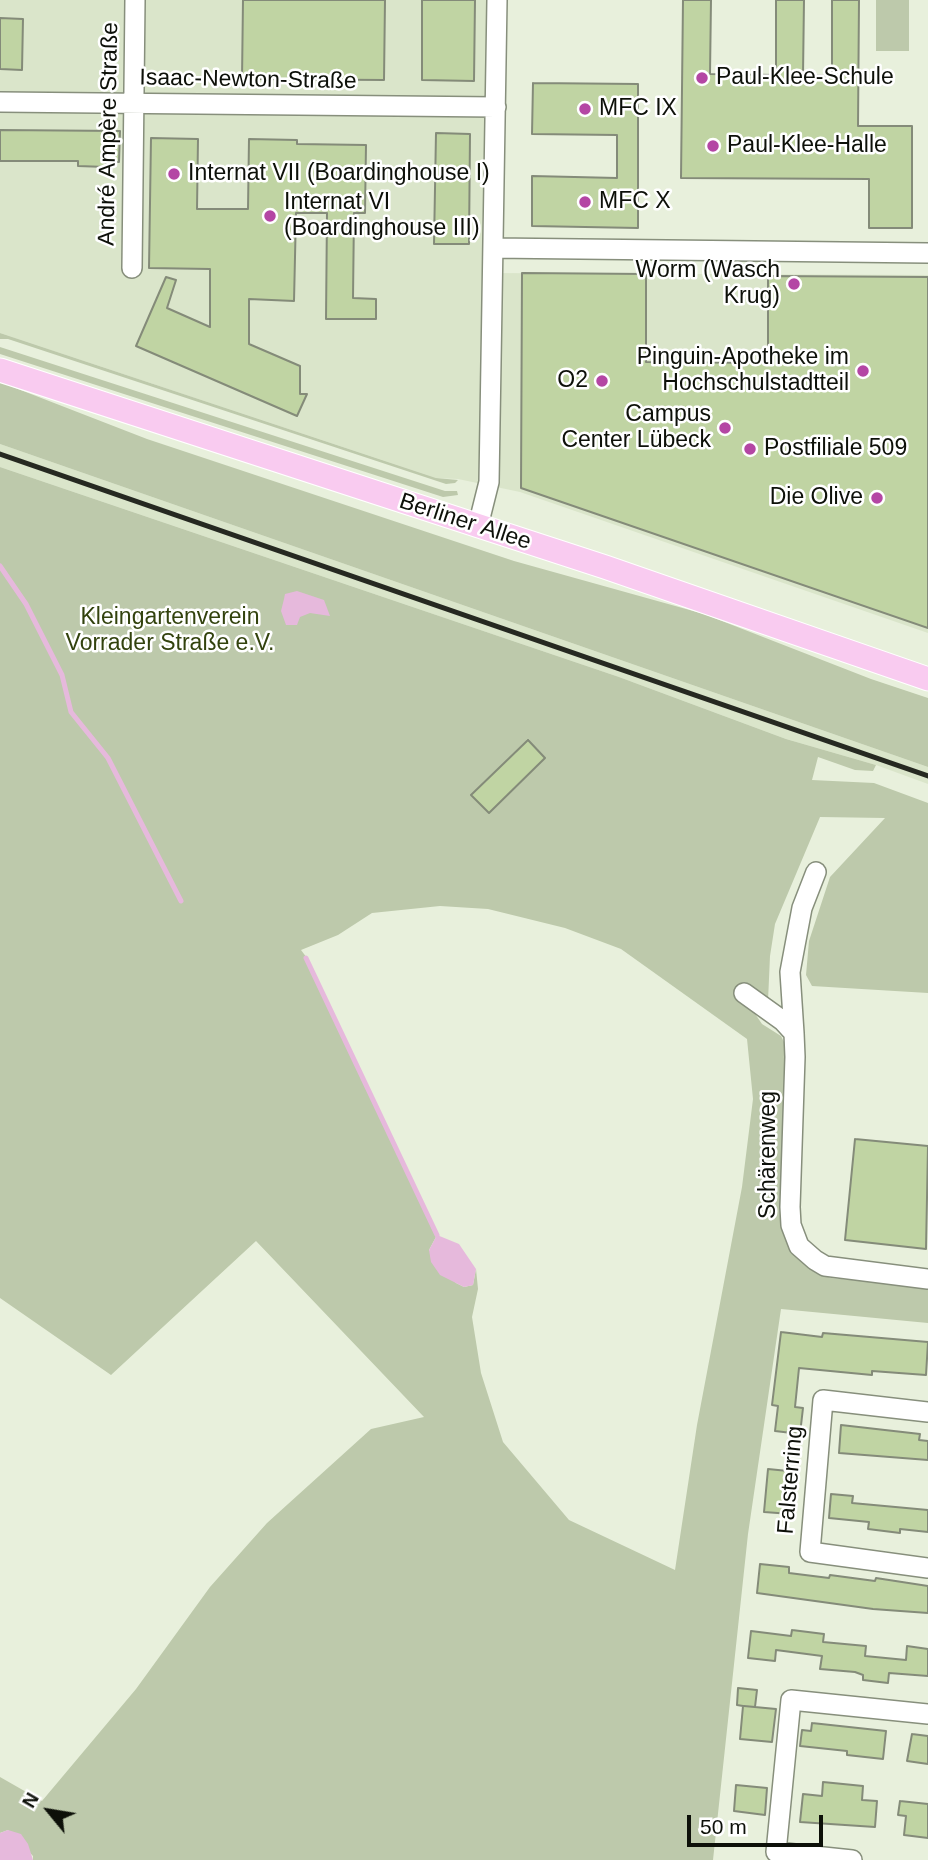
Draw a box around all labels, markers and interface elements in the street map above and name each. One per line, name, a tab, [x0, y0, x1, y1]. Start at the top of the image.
street label: André Ampère Straße	[93, 22, 125, 246]
street label: Isaac-Newton-Straße	[139, 64, 357, 96]
place label: Paul-Klee-Schule	[716, 64, 894, 92]
marker: Paul-Klee-Schule	[694, 70, 710, 86]
place label: MFC IX	[599, 95, 677, 123]
marker: MFC IX	[577, 101, 593, 117]
place label: Paul-Klee-Halle	[727, 132, 887, 160]
marker: Paul-Klee-Halle	[705, 138, 721, 154]
place label: Internat VII (Boardinghouse I)	[188, 160, 490, 188]
marker: Internat VII (Boardinghouse I)	[166, 166, 182, 182]
place label: MFC X	[599, 188, 671, 216]
place label: Internat VI (Boardinghouse III)	[284, 189, 480, 243]
marker: MFC X	[577, 194, 593, 210]
marker: Internat VI (Boardinghouse III)	[262, 208, 278, 224]
place label: Worm (Wasch Krug)	[636, 257, 780, 311]
marker: Worm (Wasch Krug)	[786, 276, 802, 292]
place label: Pinguin-Apotheke im Hochschulstadtteil	[637, 344, 849, 398]
marker: Pinguin-Apotheke im Hochschulstadtteil	[855, 363, 871, 379]
place label: O2	[557, 367, 588, 395]
marker: O2	[594, 373, 610, 389]
place label: Campus Center Lübeck	[561, 401, 711, 455]
marker: Campus Center Lübeck	[717, 420, 733, 436]
place label: Postfiliale 509	[764, 435, 907, 463]
marker: Postfiliale 509	[742, 441, 758, 457]
place label: Die Olive	[770, 484, 863, 512]
street label: Berliner Allee	[396, 488, 534, 556]
marker: Die Olive	[869, 490, 885, 506]
park label: Kleingartenverein Vorrader Straße e.V.	[66, 604, 274, 658]
street label: Schärenweg	[755, 1091, 783, 1219]
street label: Falsterring	[773, 1425, 809, 1535]
north arrow	[14, 1776, 84, 1846]
text: N	[18, 1789, 43, 1811]
scale bar	[690, 1800, 827, 1844]
text: 50 m	[700, 1815, 747, 1838]

